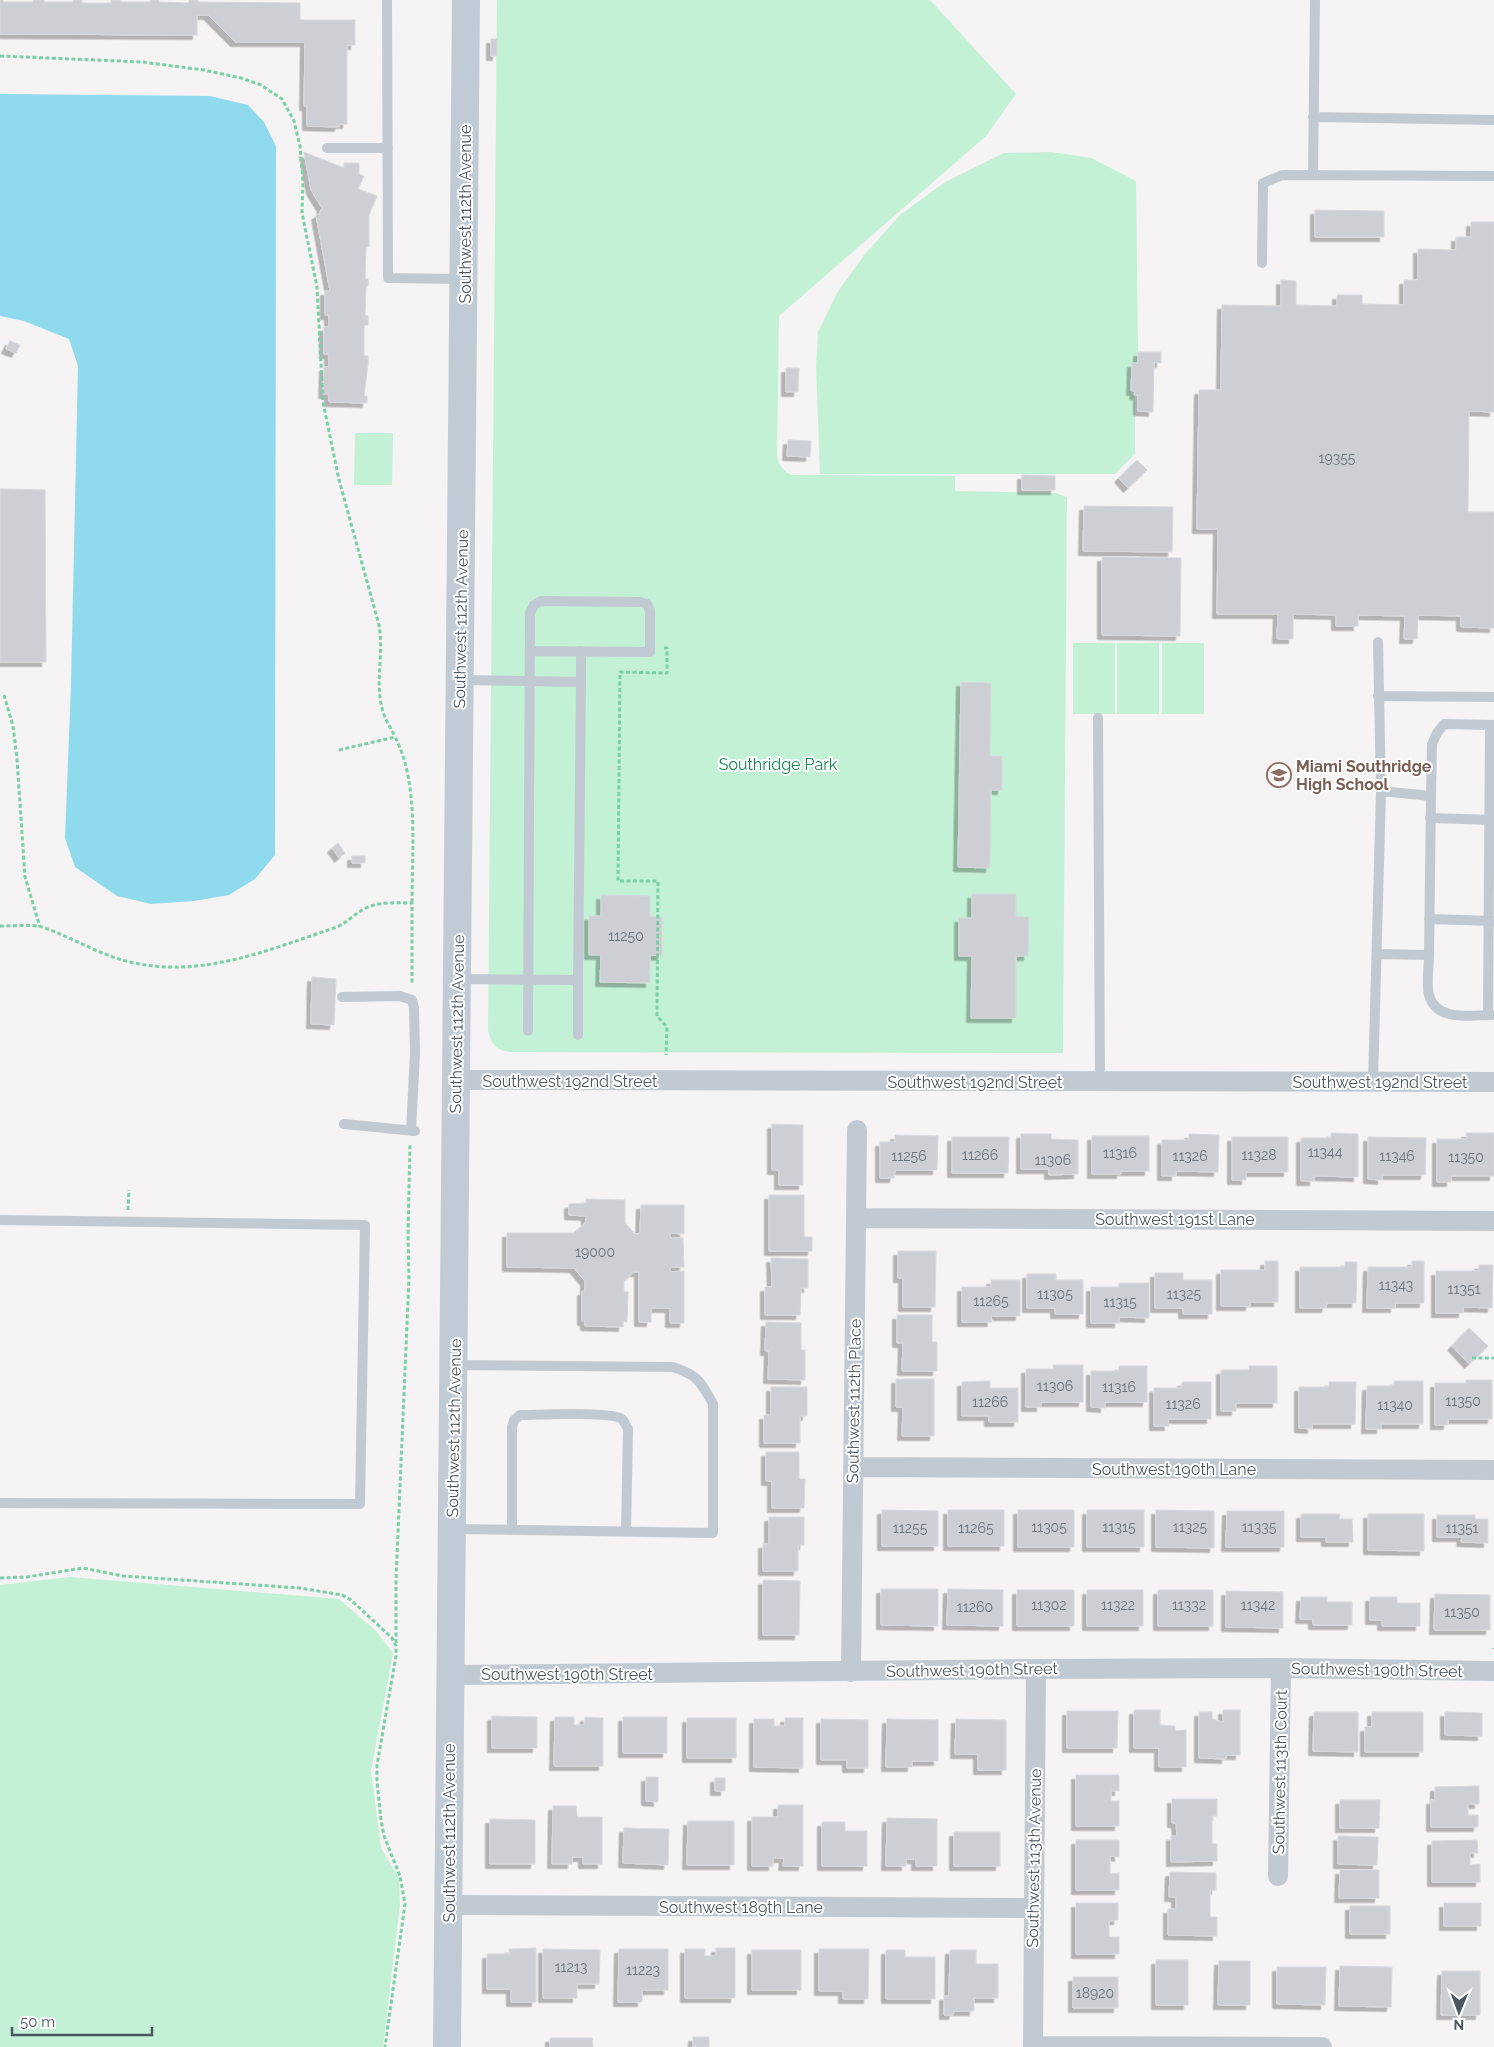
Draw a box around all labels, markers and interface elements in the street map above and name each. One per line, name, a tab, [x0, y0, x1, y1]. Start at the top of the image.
street label: Southwest 112th Avenue	[456, 125, 475, 303]
house number: 19355	[1319, 450, 1356, 466]
street label: Southwest 112th Avenue	[450, 529, 472, 709]
park label: Southridge Park	[719, 755, 838, 774]
place label: Miami Southridge High School	[1296, 757, 1432, 794]
school or university icon: Miami Southridge High School	[1266, 762, 1292, 788]
house number: 11250	[608, 928, 644, 944]
street label: Southwest 112th Avenue	[446, 934, 468, 1114]
street label: Southwest 192nd Street	[483, 1072, 658, 1091]
street label: Southwest 192nd Street	[888, 1073, 1063, 1092]
street label: Southwest 192nd Street	[1293, 1073, 1468, 1092]
house number: 11344	[1308, 1144, 1343, 1160]
house number: 11316	[1103, 1145, 1137, 1161]
house number: 11266	[962, 1147, 998, 1163]
house number: 11328	[1241, 1147, 1277, 1163]
house number: 11256	[891, 1148, 927, 1164]
house number: 11326	[1172, 1148, 1208, 1164]
house number: 11346	[1379, 1148, 1415, 1164]
house number: 11350	[1448, 1149, 1484, 1165]
house number: 11306	[1035, 1152, 1071, 1168]
street label: Southwest 191st Lane	[1095, 1210, 1255, 1229]
house number: 19000	[575, 1244, 615, 1260]
house number: 11343	[1379, 1277, 1413, 1293]
house number: 11351	[1447, 1281, 1481, 1297]
house number: 11305	[1037, 1286, 1073, 1302]
house number: 11325	[1167, 1286, 1202, 1302]
house number: 11265	[973, 1293, 1009, 1309]
house number: 11315	[1103, 1294, 1137, 1310]
street label: Southwest 112th Place	[843, 1319, 865, 1483]
street label: Southwest 112th Avenue	[443, 1338, 465, 1518]
house number: 11306	[1037, 1378, 1073, 1394]
house number: 11316	[1102, 1379, 1136, 1395]
house number: 11350	[1445, 1393, 1481, 1409]
house number: 11266	[972, 1394, 1008, 1410]
house number: 11326	[1165, 1396, 1201, 1412]
house number: 11340	[1377, 1397, 1413, 1413]
street label: Southwest 190th Lane	[1092, 1460, 1256, 1479]
house number: 11305	[1031, 1519, 1067, 1535]
house number: 11315	[1102, 1519, 1136, 1535]
house number: 11325	[1173, 1519, 1208, 1535]
house number: 11335	[1242, 1519, 1277, 1535]
house number: 11255	[893, 1520, 928, 1536]
house number: 11265	[958, 1520, 994, 1536]
house number: 11351	[1445, 1520, 1479, 1536]
house number: 11302	[1031, 1597, 1067, 1613]
house number: 11322	[1101, 1597, 1135, 1613]
house number: 11332	[1172, 1597, 1206, 1613]
house number: 11342	[1241, 1597, 1275, 1613]
house number: 11260	[957, 1599, 993, 1615]
house number: 11350	[1444, 1604, 1480, 1620]
street label: Southwest 190th Street	[886, 1659, 1059, 1681]
street label: Southwest 190th Street	[1291, 1659, 1464, 1681]
street label: Southwest 190th Street	[481, 1665, 653, 1684]
street label: Southwest 113th Court	[1269, 1689, 1291, 1854]
street label: Southwest 112th Avenue	[440, 1744, 459, 1922]
street label: Southwest 113th Avenue	[1023, 1768, 1045, 1948]
street label: Southwest 189th Lane	[659, 1898, 823, 1917]
house number: 11213	[555, 1959, 587, 1975]
house number: 11223	[626, 1962, 660, 1978]
house number: 18920	[1076, 1985, 1114, 2001]
north arrow	[1434, 1987, 1484, 2037]
scale bar	[12, 2004, 152, 2036]
text: 50 m	[20, 2013, 55, 2031]
text: N	[1453, 2017, 1464, 2033]

